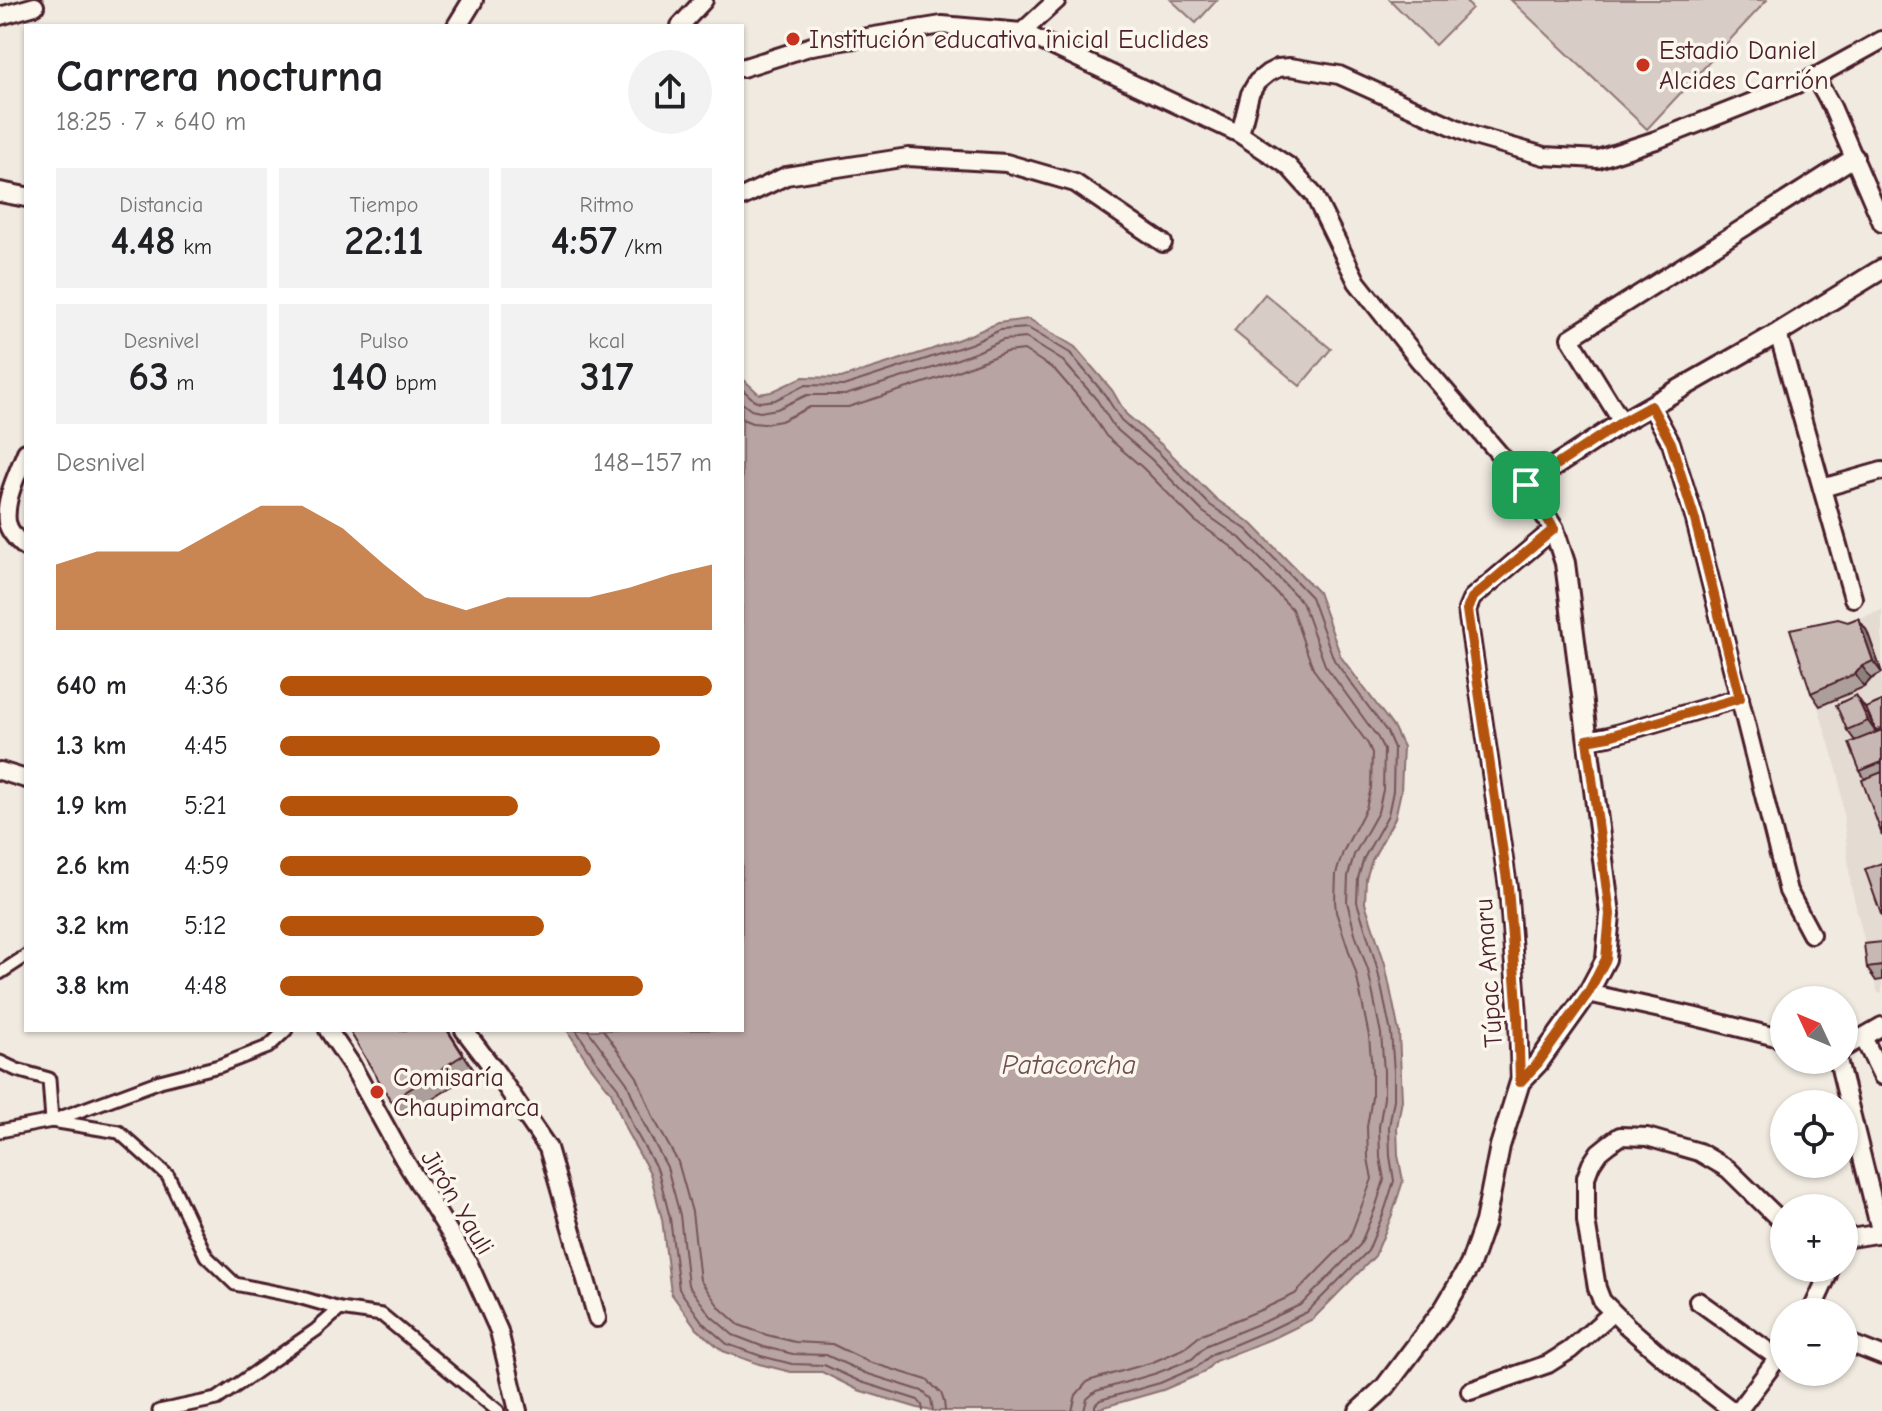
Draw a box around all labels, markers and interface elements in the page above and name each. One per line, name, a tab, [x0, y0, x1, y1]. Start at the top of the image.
place label: Institución educativa inicial Euclides	[809, 25, 1209, 55]
marker: Institución educativa inicial Euclides	[784, 30, 802, 48]
place label: Estadio Daniel Alcides Carrión	[1659, 36, 1829, 96]
button: share	[628, 50, 712, 134]
text: Carrera nocturna	[56, 51, 384, 102]
marker: Estadio Daniel Alcides Carrión	[1634, 56, 1652, 74]
text: 18:25 · 7 × 640 m	[56, 107, 246, 137]
text: Distancia	[119, 192, 203, 218]
text: Tiempo	[349, 192, 419, 218]
text: Ritmo	[580, 192, 634, 218]
text: 4.48	[111, 218, 176, 264]
text: 22:11	[344, 218, 424, 264]
text: 4:57	[551, 218, 617, 264]
text: km	[176, 234, 212, 260]
text: /km	[617, 234, 663, 260]
text: Desnivel	[123, 328, 199, 354]
text: Pulso	[359, 328, 409, 354]
text: kcal	[588, 328, 625, 354]
text: 63	[128, 354, 169, 400]
text: 140	[331, 354, 388, 400]
text: 317	[580, 354, 633, 400]
text: m	[169, 370, 194, 396]
text: bpm	[388, 370, 437, 396]
text: Desnivel	[56, 448, 146, 478]
text: 148–157 m	[593, 448, 712, 478]
pin	[1492, 451, 1560, 519]
icon: arrive	[1504, 463, 1548, 507]
text: 640 m	[56, 671, 127, 701]
text: 4:36	[184, 671, 229, 701]
text: 1.3 km	[56, 731, 126, 761]
text: 4:45	[184, 731, 228, 761]
text: 1.9 km	[56, 791, 127, 821]
text: 5:21	[184, 791, 227, 821]
text: 2.6 km	[56, 851, 130, 881]
text: 4:59	[184, 851, 229, 881]
street label: Túpac Amaru	[1469, 898, 1509, 1048]
text: 3.2 km	[56, 911, 129, 941]
text: 5:12	[184, 911, 227, 941]
text: 3.8 km	[56, 971, 129, 1001]
text: 4:48	[184, 971, 227, 1001]
north arrow	[1770, 986, 1858, 1074]
map controls	[1770, 986, 1858, 1386]
water label: Patacorcha	[1002, 1049, 1136, 1081]
place label: Comisaría Chaupimarca	[393, 1063, 540, 1123]
marker: Comisaría Chaupimarca	[368, 1083, 386, 1101]
button: locate	[1770, 1090, 1858, 1178]
street label: Jirón Yauli	[414, 1145, 500, 1260]
button: +	[1770, 1194, 1858, 1282]
button: −	[1770, 1298, 1858, 1386]

